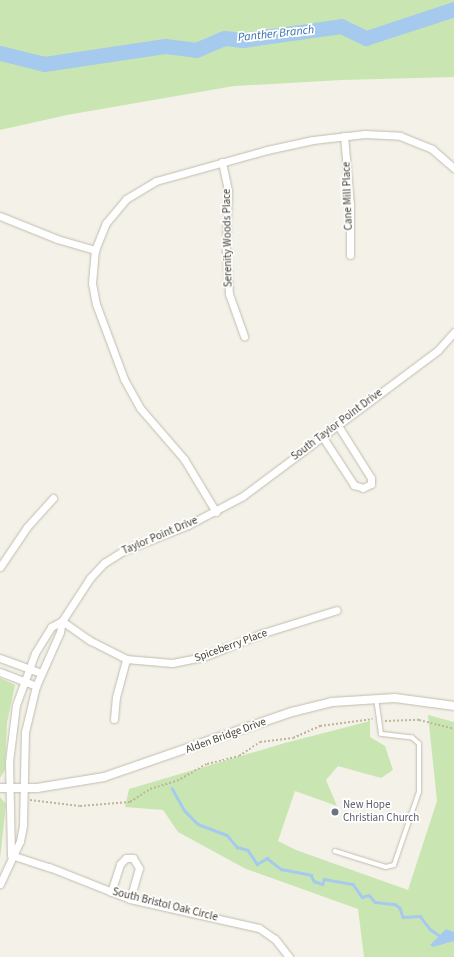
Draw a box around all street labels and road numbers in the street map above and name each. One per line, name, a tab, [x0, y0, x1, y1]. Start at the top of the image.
street label: Cane Mill Place	[340, 161, 356, 231]
street label: Serenity Woods Place	[221, 189, 235, 287]
street label: South Taylor Point Drive	[289, 386, 385, 464]
street label: Taylor Point Drive	[120, 514, 200, 558]
street label: Spiceberry Place	[193, 627, 269, 665]
street label: Alden Bridge Drive	[184, 715, 268, 757]
street label: South Bristol Oak Circle	[111, 886, 219, 924]

